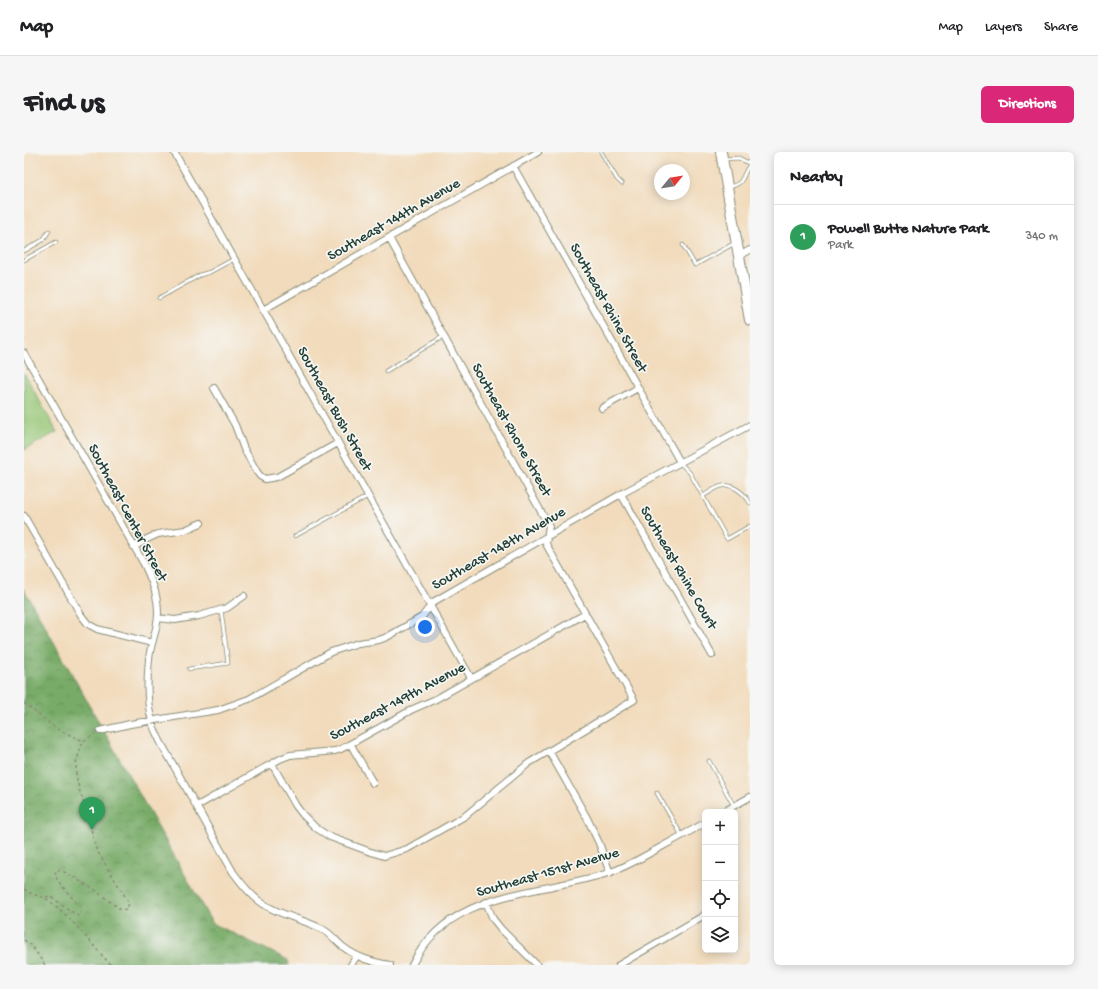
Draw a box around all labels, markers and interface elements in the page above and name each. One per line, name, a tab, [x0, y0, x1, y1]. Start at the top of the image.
text: Map	[20, 16, 53, 39]
text: Map	[939, 19, 963, 36]
text: Layers	[985, 19, 1022, 36]
text: Share	[1044, 19, 1078, 36]
button: Directions	[981, 86, 1074, 123]
text: Find us	[24, 88, 104, 121]
north arrow	[654, 164, 690, 200]
text: Nearby	[790, 168, 843, 188]
street label: Southeast 144th Avenue	[324, 174, 464, 265]
text: Powell Butte Nature Park	[828, 220, 988, 238]
text: 1	[800, 229, 806, 244]
text: 340 m	[1025, 229, 1058, 244]
text: Park	[828, 238, 853, 253]
street label: Southeast Rhine Street	[565, 240, 652, 377]
street label: Southeast Bush Street	[292, 344, 376, 476]
street label: Southeast Rhone Street	[467, 360, 556, 501]
street label: Southeast Center Street	[83, 441, 172, 586]
street label: Southeast 148th Avenue	[429, 503, 569, 595]
street label: Southeast Rhine Court	[635, 503, 722, 634]
your location	[415, 617, 435, 637]
street label: Southeast 149th Avenue	[327, 659, 469, 745]
pin: 1	[79, 797, 105, 830]
map controls	[702, 809, 738, 953]
button: +	[702, 809, 738, 845]
street label: Southeast 151st Avenue	[475, 844, 622, 902]
button: −	[702, 845, 738, 881]
button: locate	[702, 881, 738, 917]
button: layers	[702, 917, 738, 953]

